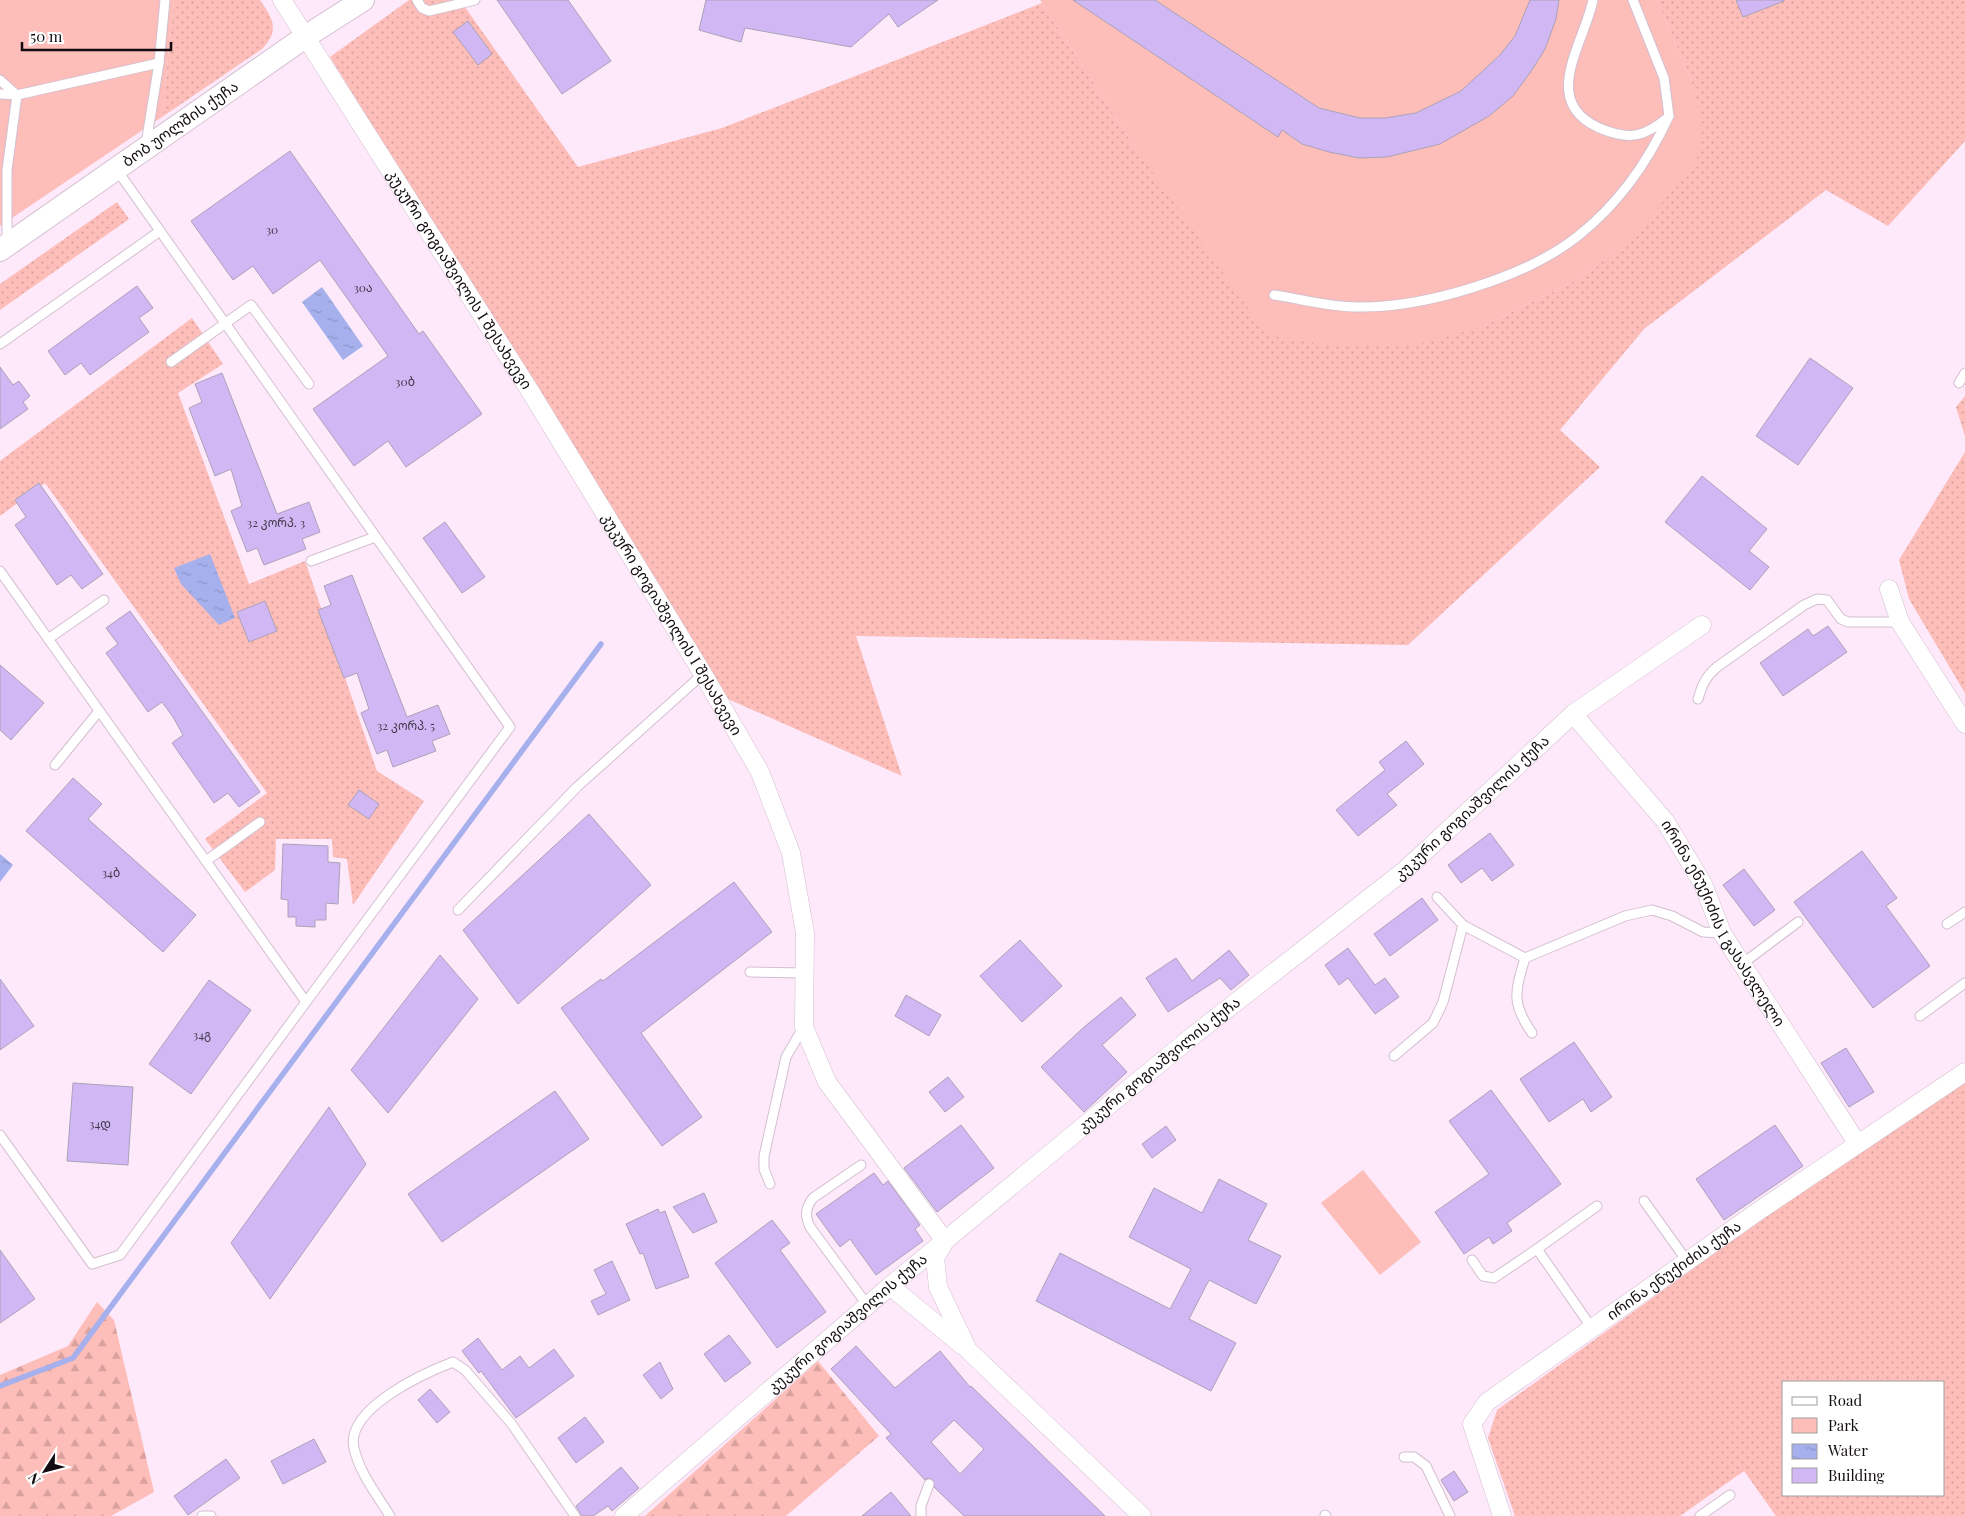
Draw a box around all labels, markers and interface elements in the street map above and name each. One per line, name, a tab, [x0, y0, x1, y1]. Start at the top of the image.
scale bar	[22, 20, 171, 52]
text: 50 m	[30, 26, 63, 46]
street label: ბობ უოლშის ქუჩა	[118, 76, 242, 171]
street label: კუკური გოგიაშვილის I შესახვევი	[383, 165, 537, 393]
house number: 30	[266, 221, 278, 237]
house number: 30ა	[353, 279, 373, 295]
house number: 30ბ	[395, 373, 415, 389]
street label: კუკური გოგიაშვილის I შესახვევი	[598, 509, 748, 739]
house number: 32 კორპ. 3	[247, 514, 305, 530]
house number: 32 კორპ. 5	[377, 717, 435, 733]
street label: კუკური გოგიაშვილის ქუჩა	[1390, 730, 1553, 884]
street label: ირინა ენუქიძის I გასასვლელი	[1657, 815, 1790, 1030]
house number: 34ბ	[102, 864, 120, 880]
street label: კუკური გოგიაშვილის ქუჩა	[1073, 992, 1244, 1136]
house number: 34გ	[193, 1026, 211, 1042]
house number: 34დ	[89, 1115, 111, 1132]
street label: ირინა ენუქიძის ქუჩა	[1602, 1215, 1745, 1324]
street label: კუკური გოგიაშვილის ქუჩა	[763, 1248, 931, 1397]
legend	[1782, 1381, 1945, 1496]
text: Road	[1828, 1390, 1862, 1410]
text: Park	[1828, 1415, 1860, 1435]
text: Water	[1827, 1440, 1868, 1460]
north arrow	[20, 1446, 70, 1496]
text: Building	[1828, 1465, 1885, 1485]
text: N	[23, 1469, 45, 1489]

